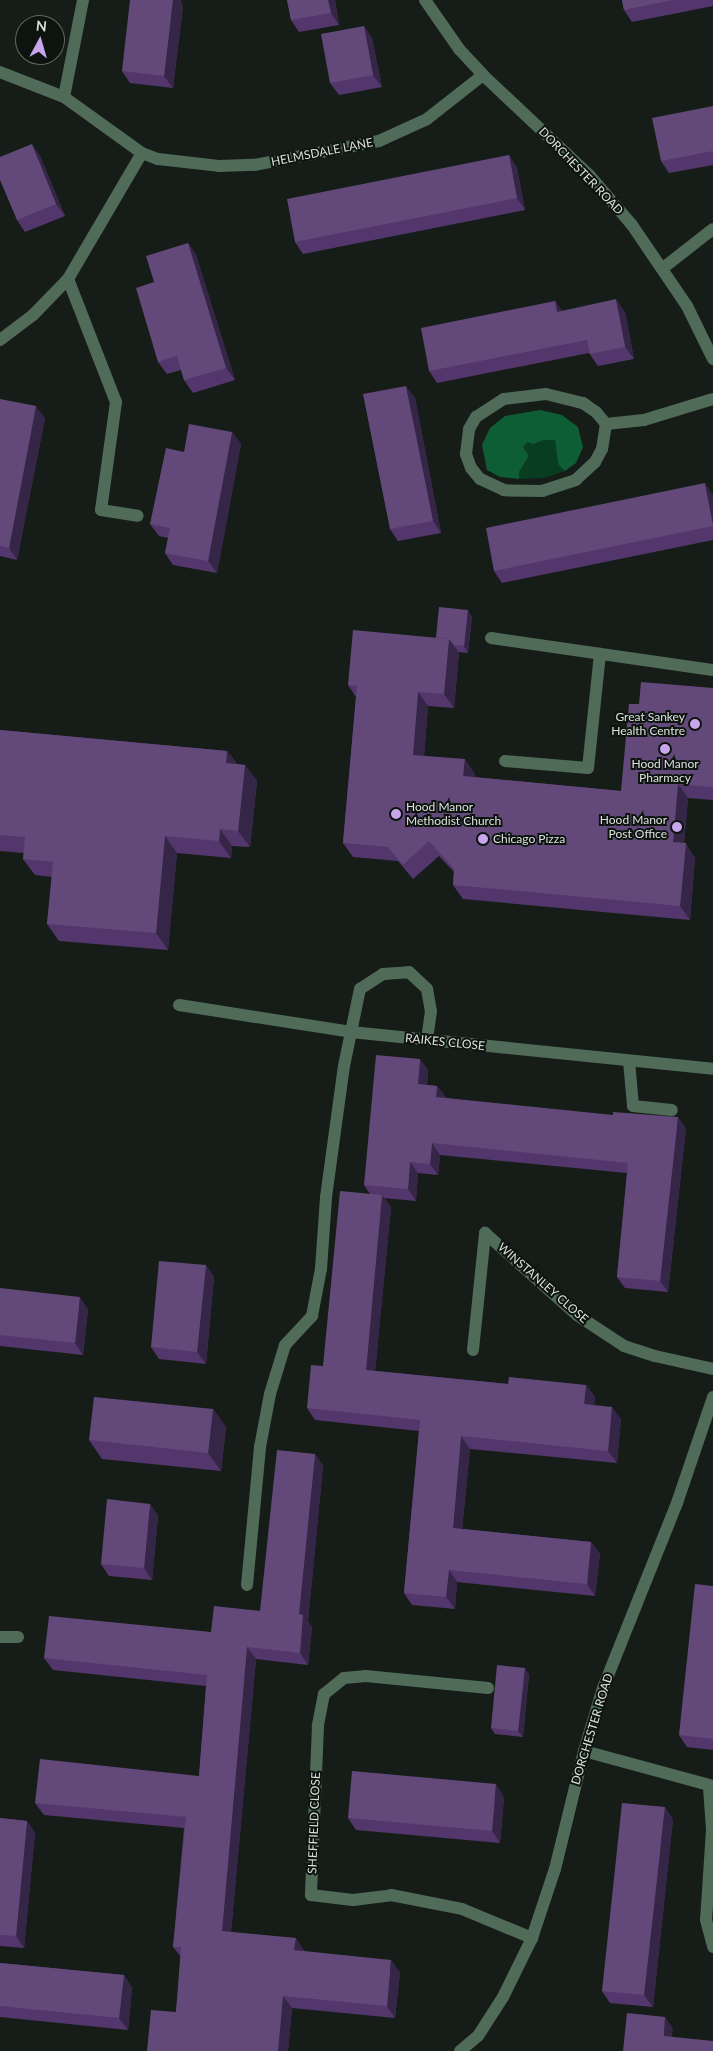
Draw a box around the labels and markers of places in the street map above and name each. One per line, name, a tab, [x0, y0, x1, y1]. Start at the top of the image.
place label: Great Sankey Health Centre	[611, 710, 685, 738]
marker: Great Sankey Health Centre	[689, 718, 701, 730]
marker: Hood Manor Pharmacy	[659, 743, 671, 755]
place label: Hood Manor Pharmacy	[631, 757, 699, 785]
place label: Hood Manor Methodist Church	[406, 800, 501, 828]
marker: Hood Manor Methodist Church	[390, 808, 402, 820]
place label: Hood Manor Post Office	[600, 813, 667, 841]
marker: Hood Manor Post Office	[671, 821, 683, 833]
place label: Chicago Pizza	[493, 832, 565, 846]
marker: Chicago Pizza	[477, 833, 489, 845]

